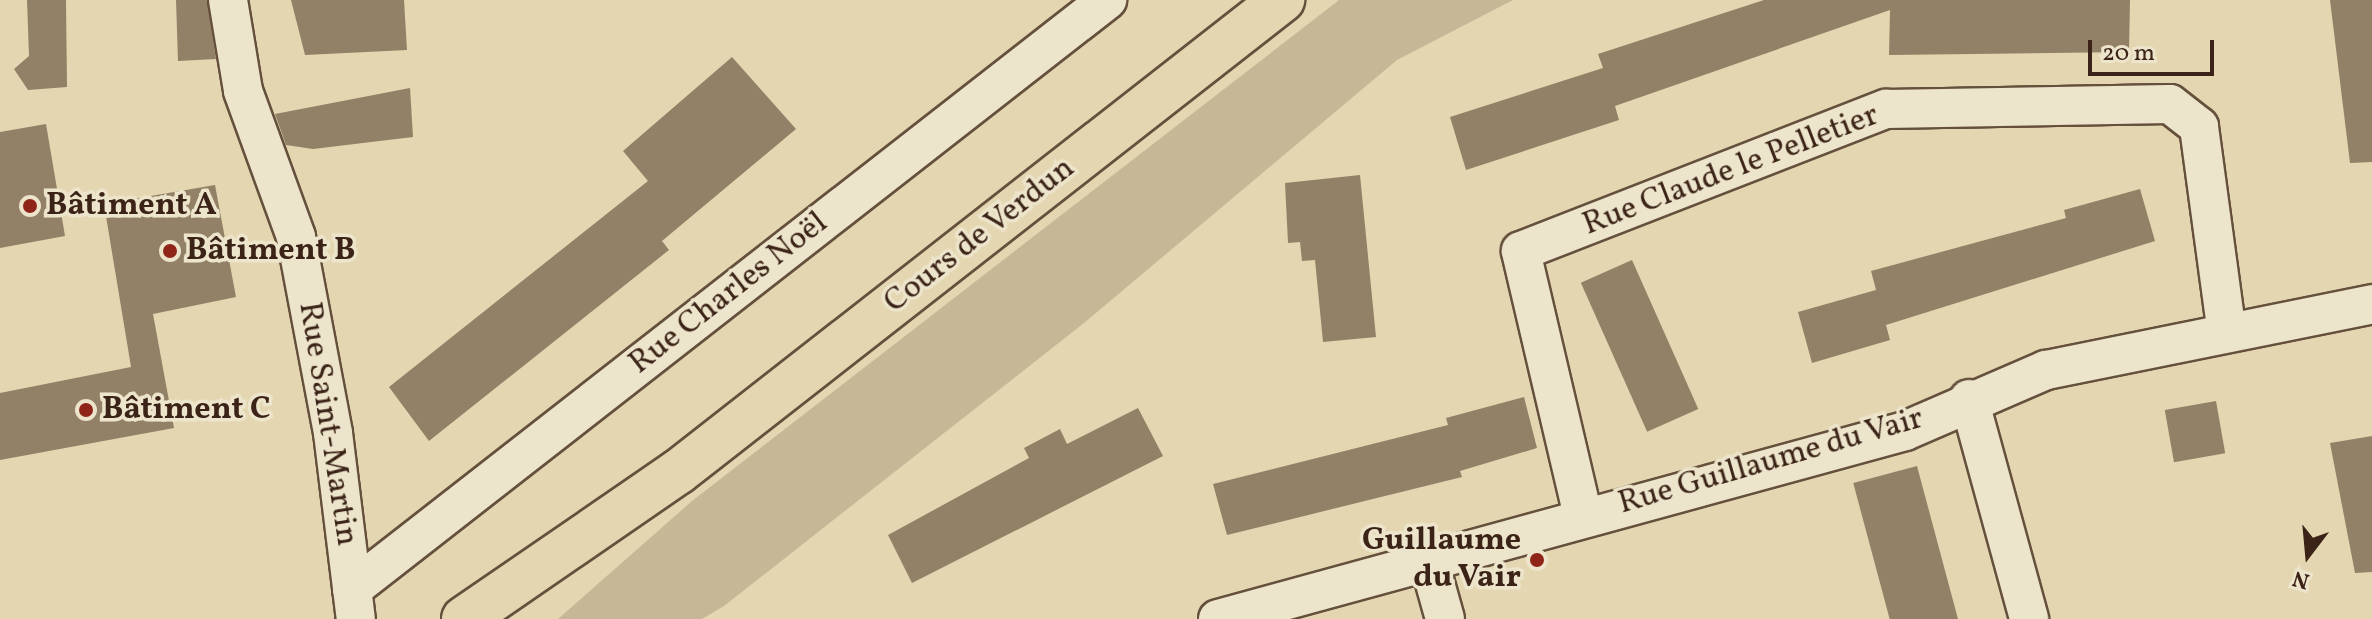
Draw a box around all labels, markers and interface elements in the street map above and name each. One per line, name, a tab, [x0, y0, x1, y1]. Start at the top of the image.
scale bar	[2092, 24, 2218, 74]
text: 20 m	[2102, 37, 2155, 71]
street label: Rue Claude le Pelletier	[1578, 97, 1884, 245]
street label: Cours de Verdun	[877, 150, 1083, 322]
place label: Bâtiment A	[46, 187, 217, 225]
marker: Bâtiment A	[21, 197, 39, 215]
street label: Rue Charles Noël	[622, 205, 836, 383]
place label: Bâtiment B	[186, 232, 355, 270]
marker: Bâtiment B	[161, 242, 179, 260]
street label: Rue Saint-Martin	[289, 299, 365, 549]
place label: Bâtiment C	[102, 391, 270, 429]
street label: Rue Guillaume du Vair	[1614, 400, 1928, 524]
marker: Bâtiment C	[77, 401, 95, 419]
north arrow	[2268, 515, 2348, 595]
place label: Guillaume du Vair	[1362, 523, 1521, 598]
marker: Guillaume du Vair	[1528, 551, 1546, 569]
text: N	[2289, 561, 2313, 596]

